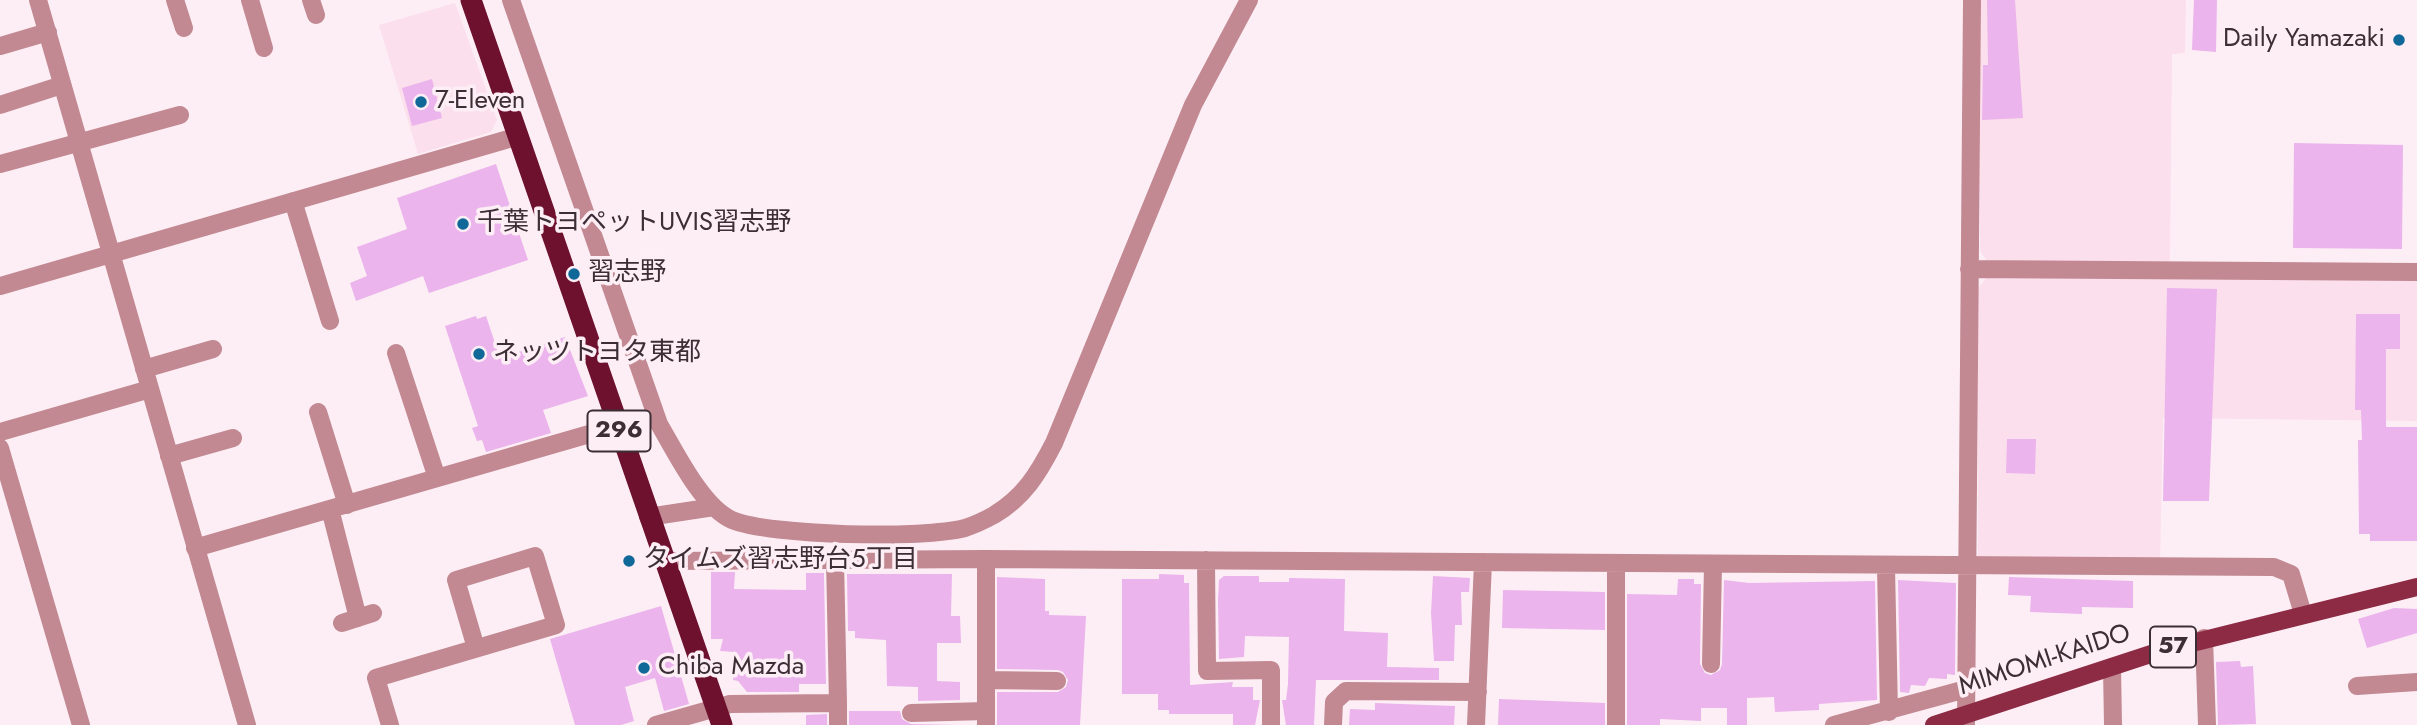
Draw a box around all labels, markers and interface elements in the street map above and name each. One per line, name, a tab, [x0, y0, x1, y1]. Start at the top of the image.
place label: Daily Yamazaki	[2223, 24, 2385, 56]
marker: Daily Yamazaki	[2391, 32, 2407, 48]
place label: 7-Eleven	[435, 86, 525, 118]
marker: 7-Eleven	[413, 94, 429, 110]
place label: 千葉トヨペットUVIS習志野	[477, 208, 791, 240]
marker: 千葉トヨペットUVIS習志野	[455, 216, 471, 232]
place label: 習志野	[588, 258, 666, 290]
marker: 習志野	[566, 266, 582, 282]
place label: ネッツトヨタ東都	[493, 338, 701, 370]
marker: ネッツトヨタ東都	[471, 346, 487, 362]
road number: 296	[588, 410, 650, 452]
place label: タイムズ習志野台5丁目	[643, 545, 918, 577]
marker: タイムズ習志野台5丁目	[621, 553, 637, 569]
street label: MIMOMI-KAIDO	[1955, 619, 2135, 703]
road number: 57	[2150, 626, 2196, 668]
place label: Chiba Mazda	[658, 652, 804, 684]
marker: Chiba Mazda	[636, 660, 652, 676]

